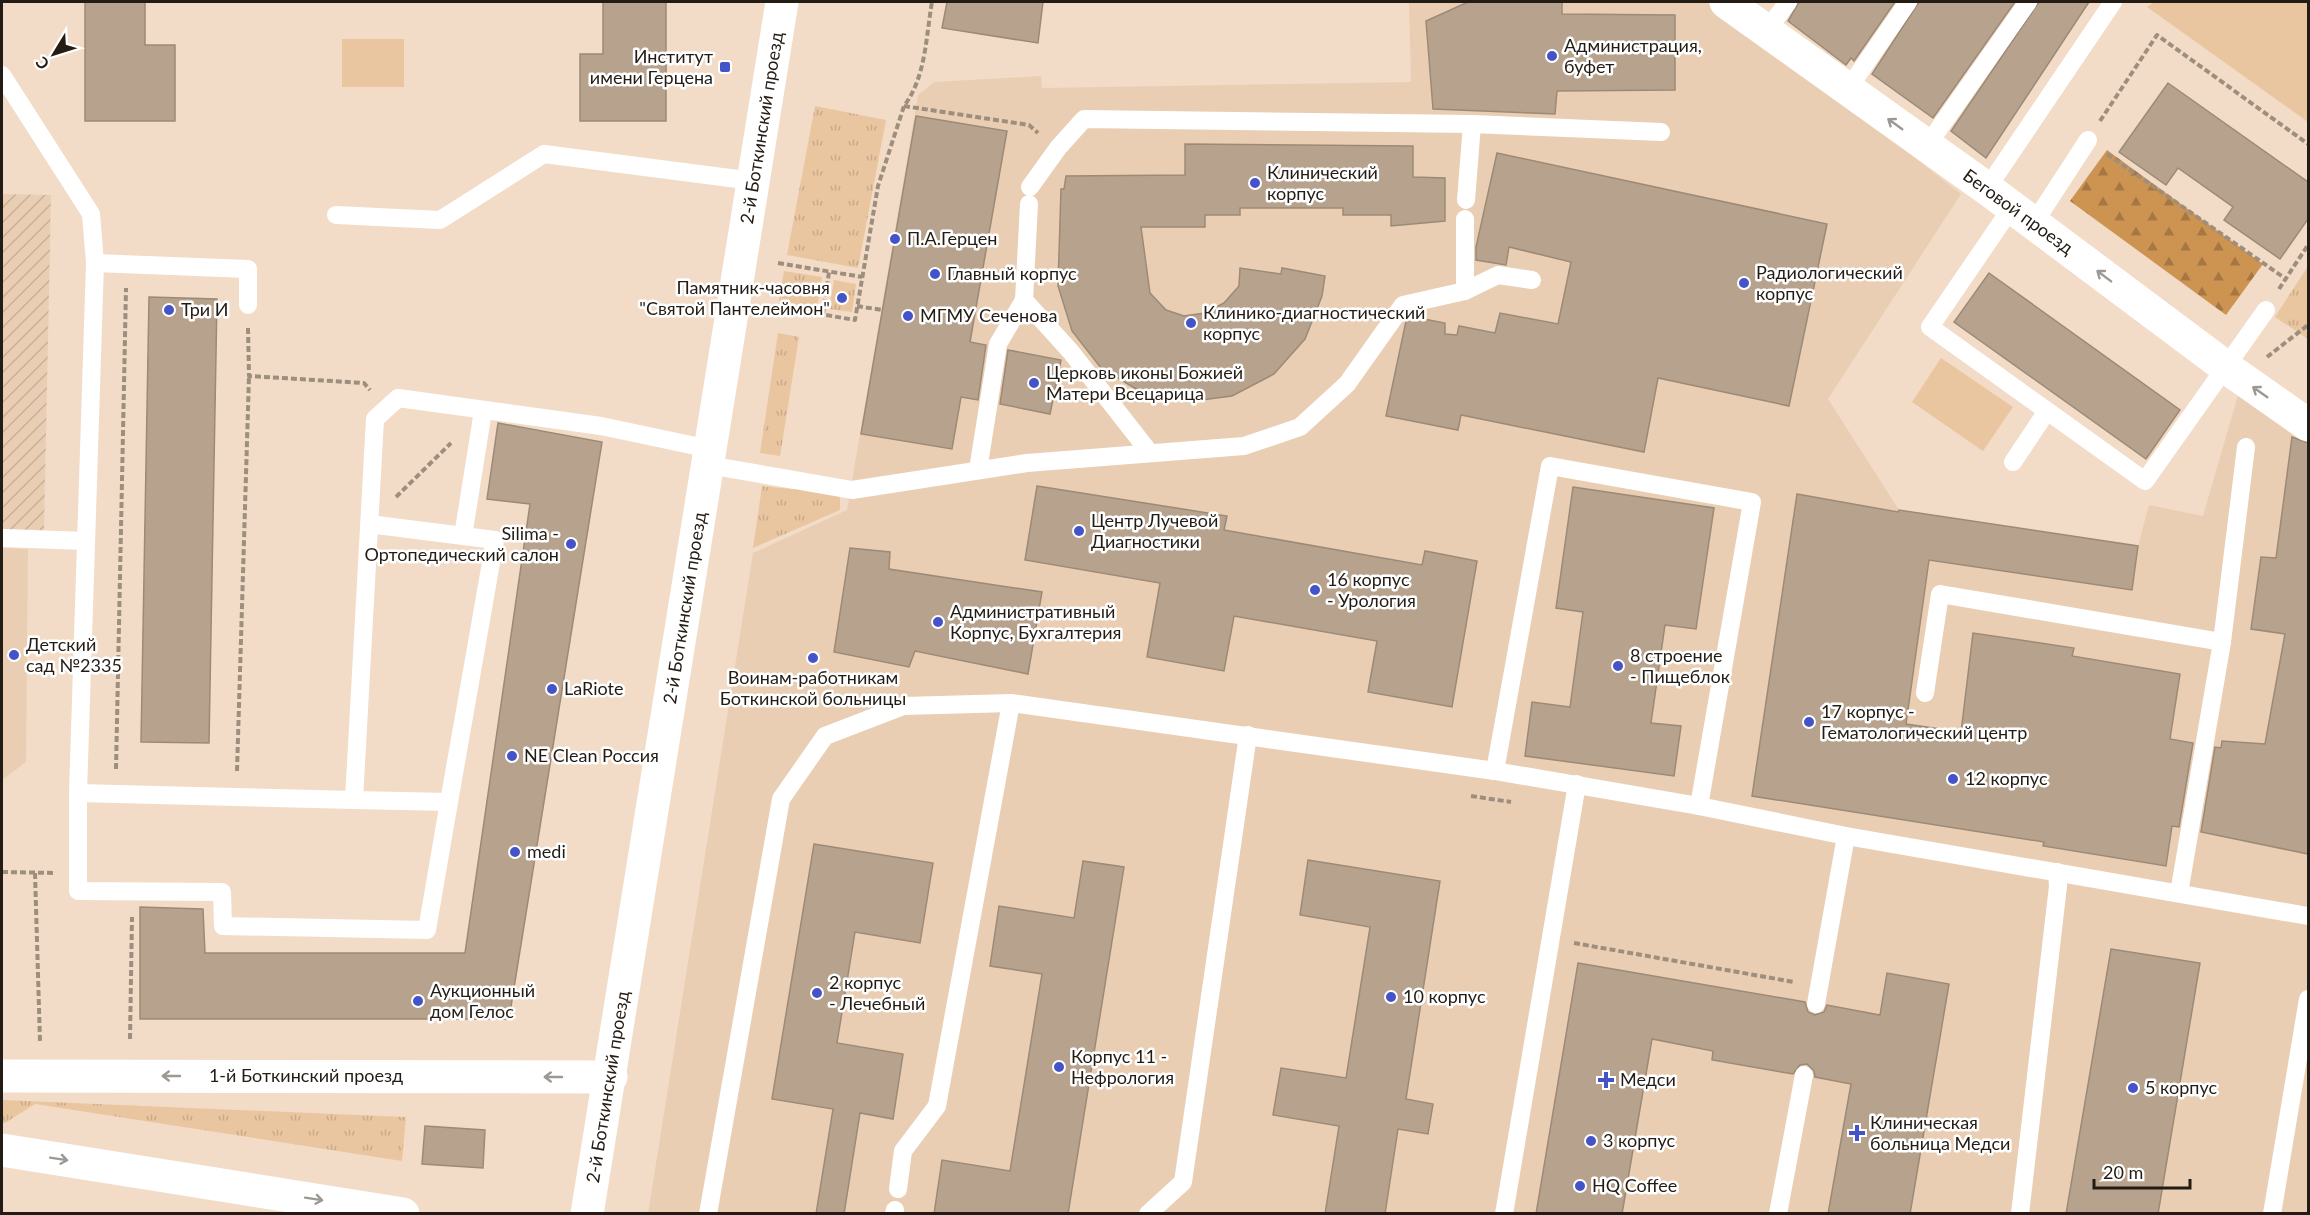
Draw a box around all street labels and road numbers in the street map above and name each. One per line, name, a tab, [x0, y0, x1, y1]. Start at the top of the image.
street label: 2-й Боткинский проезд	[735, 30, 787, 225]
street label: Беговой проезд	[1959, 164, 2078, 259]
street label: 2-й Боткинский проезд	[658, 510, 710, 705]
street label: 2-й Боткинский проезд	[581, 989, 633, 1184]
street label: 1-й Боткинский проезд	[209, 1064, 403, 1086]

